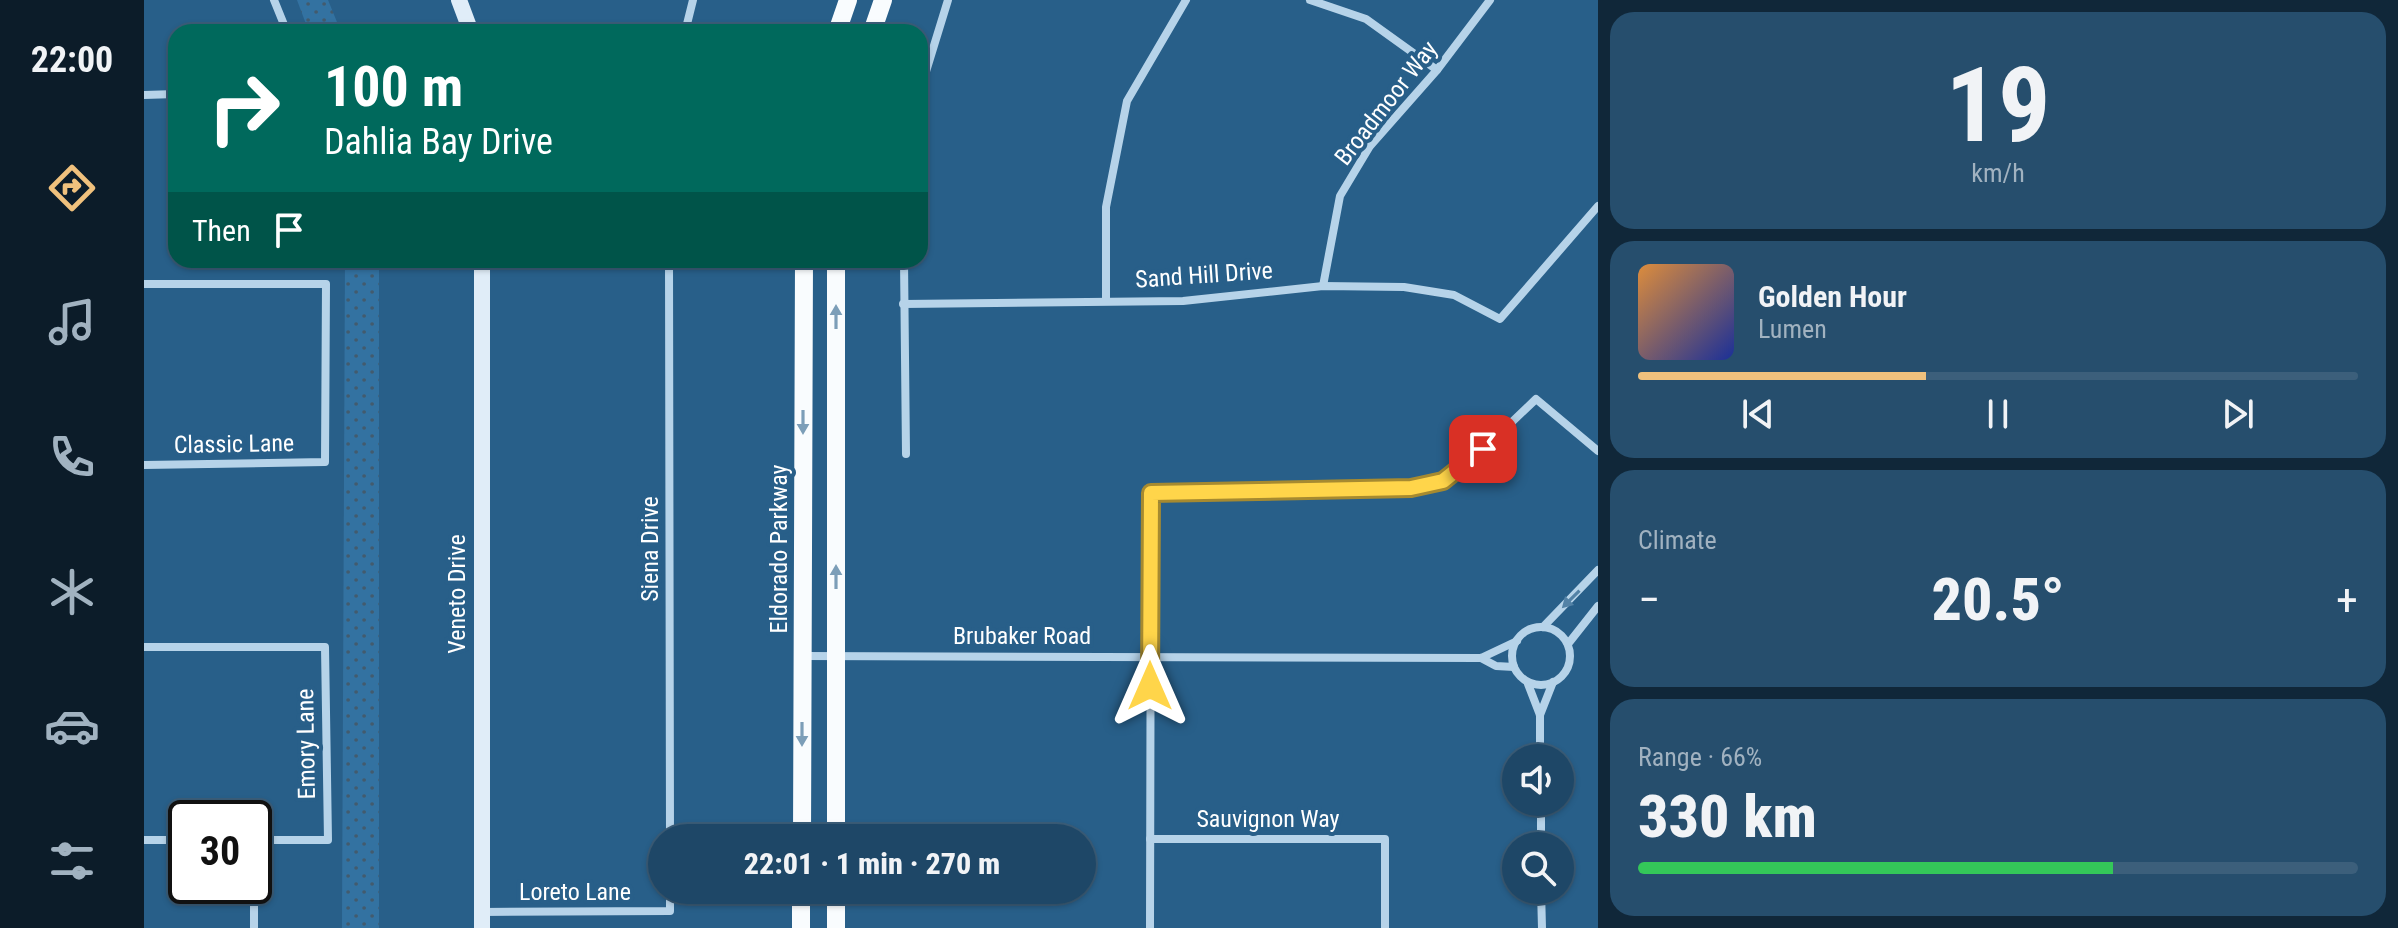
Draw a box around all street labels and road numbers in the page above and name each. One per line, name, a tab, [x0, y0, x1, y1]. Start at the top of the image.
street label: Broadmoor Way	[1329, 35, 1443, 171]
street label: Sand Hill Drive	[1134, 256, 1274, 294]
street label: Classic Lane	[174, 429, 294, 459]
street label: Eldorado Parkway	[765, 465, 793, 633]
street label: Siena Drive	[636, 496, 664, 602]
street label: Veneto Drive	[443, 534, 471, 654]
street label: Brubaker Road	[953, 622, 1091, 650]
street label: Emory Lane	[291, 688, 321, 800]
street label: Sauvignon Way	[1196, 805, 1340, 833]
street label: Loreto Lane	[519, 878, 631, 906]

